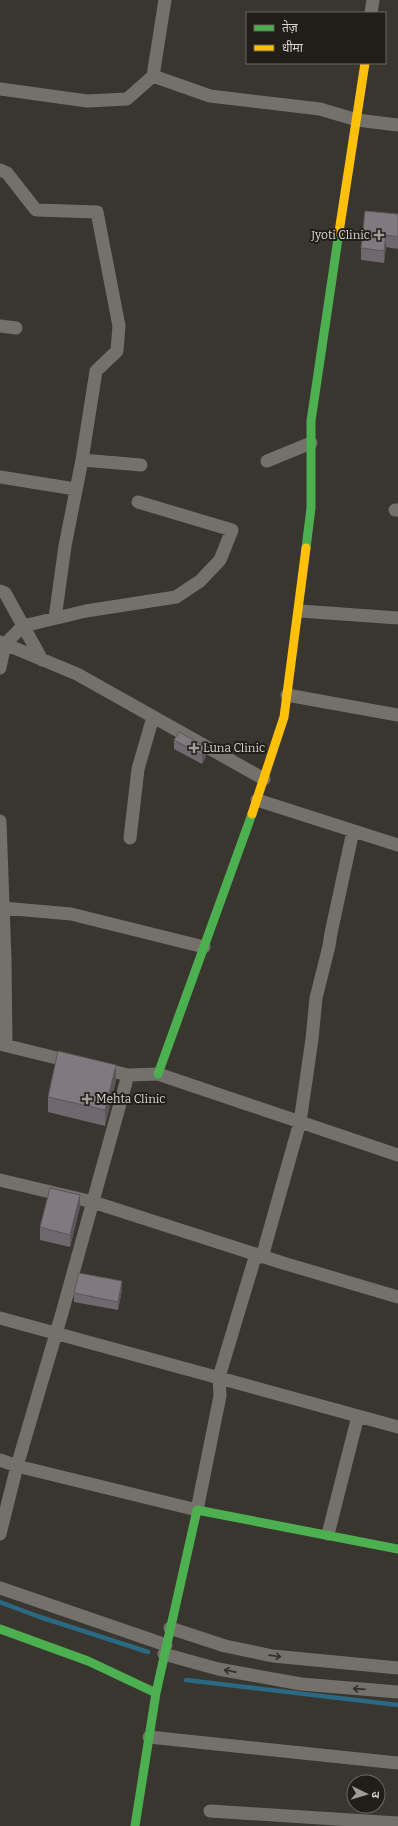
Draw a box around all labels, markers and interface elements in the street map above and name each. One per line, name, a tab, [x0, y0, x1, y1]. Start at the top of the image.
legend	[246, 12, 386, 64]
text: तेज़	[282, 20, 299, 35]
text: धीमा	[282, 40, 304, 55]
place label: Jyoti Clinic	[310, 228, 370, 242]
marker: Jyoti Clinic	[373, 229, 385, 241]
place label: Luna Clinic	[203, 741, 265, 755]
marker: Luna Clinic	[188, 742, 200, 754]
place label: Mehta Clinic	[96, 1092, 165, 1106]
marker: Mehta Clinic	[81, 1093, 93, 1105]
one-way arrow	[268, 1652, 281, 1660]
one-way arrow	[224, 1667, 237, 1675]
one-way arrow	[353, 1685, 366, 1692]
north arrow	[346, 1774, 386, 1814]
text: उ	[369, 1791, 382, 1799]

